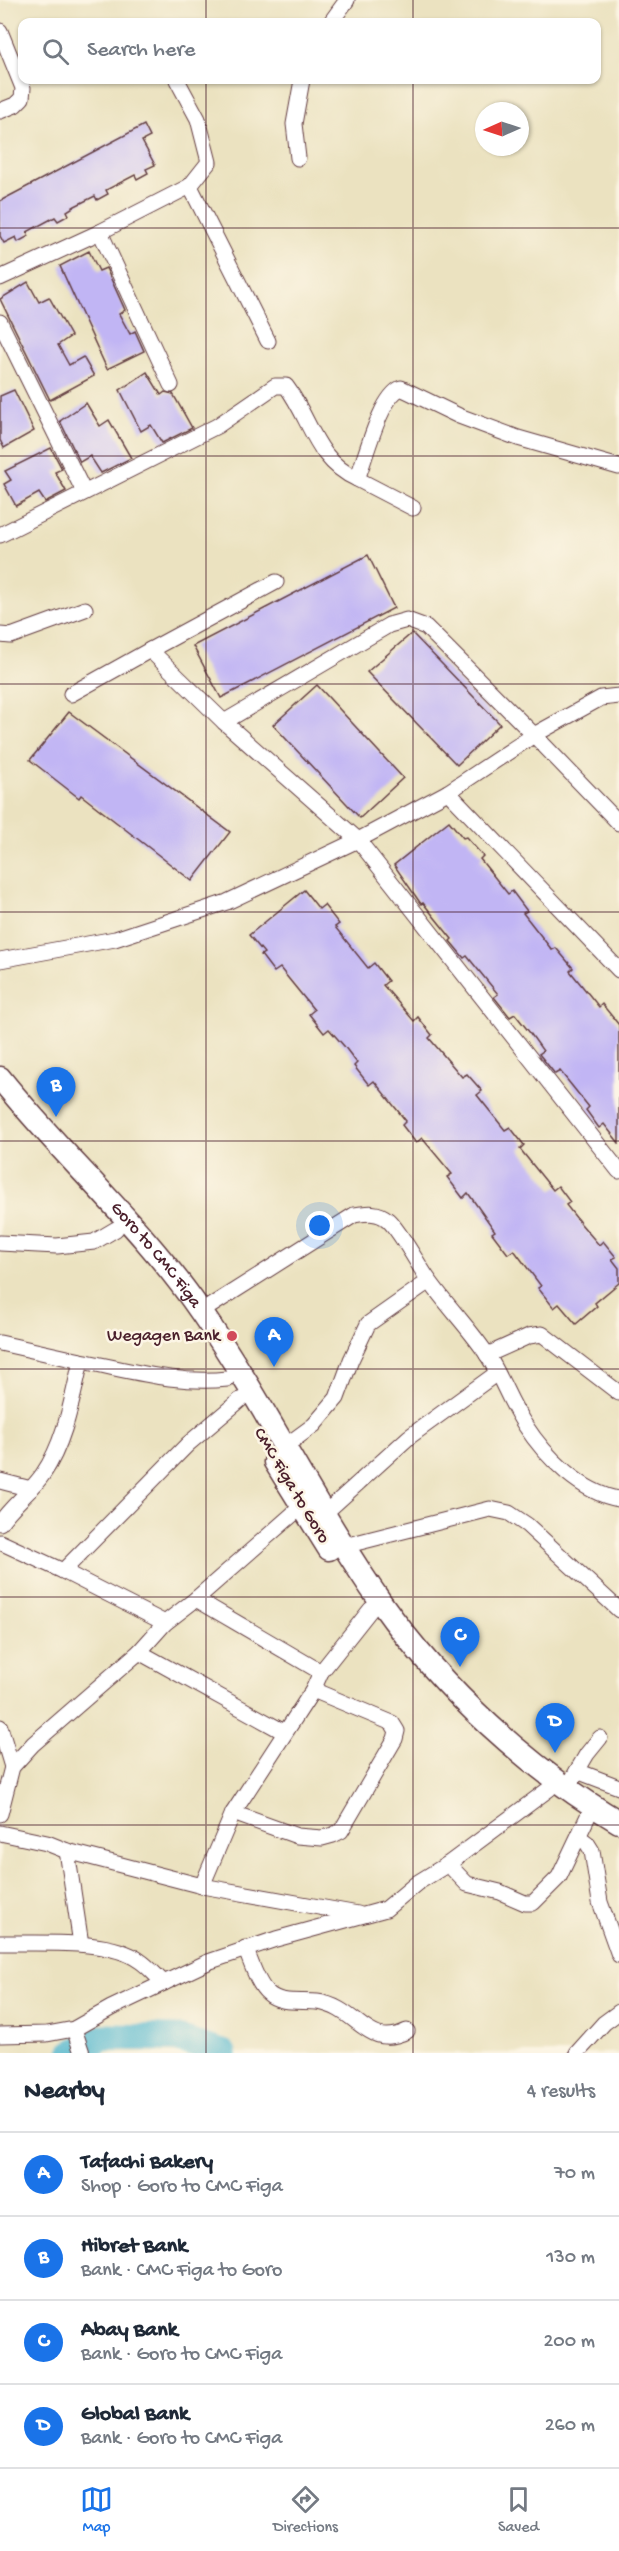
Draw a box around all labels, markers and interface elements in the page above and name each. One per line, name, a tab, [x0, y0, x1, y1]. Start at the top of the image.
search box	[18, 18, 601, 84]
icon: search	[39, 35, 72, 68]
text: Search here	[87, 38, 195, 64]
north arrow	[475, 102, 529, 156]
pin: B	[36, 1068, 76, 1117]
street label: Goro to CMC Figa	[106, 1198, 206, 1313]
your location	[305, 1211, 334, 1240]
pin: A	[254, 1318, 294, 1367]
place label: Wegagen Bank	[107, 1326, 222, 1347]
marker: Wegagen Bank	[225, 1329, 239, 1343]
street label: CMC Figa to Goro	[248, 1424, 334, 1548]
pin: C	[440, 1618, 480, 1667]
pin: D	[536, 1704, 574, 1753]
text: Nearby	[24, 2077, 105, 2108]
text: 4 results	[527, 2081, 595, 2104]
text: Tafachi Bakery	[81, 2150, 213, 2176]
text: A	[38, 2163, 49, 2186]
text: 70 m	[554, 2163, 595, 2186]
text: Shop · Goro to CMC Figa	[81, 2176, 283, 2199]
text: Hibret Bank	[81, 2234, 187, 2260]
text: B	[38, 2247, 49, 2270]
text: 130 m	[546, 2247, 595, 2270]
text: Bank · CMC Figa to Goro	[81, 2260, 282, 2283]
text: Abay Bank	[81, 2318, 178, 2344]
text: C	[38, 2331, 49, 2354]
text: 200 m	[544, 2331, 595, 2354]
text: Bank · Goro to CMC Figa	[81, 2344, 282, 2367]
text: Global Bank	[81, 2402, 189, 2428]
text: D	[37, 2415, 50, 2438]
text: 260 m	[545, 2415, 595, 2438]
text: Bank · Goro to CMC Figa	[81, 2428, 282, 2451]
tab: Map	[80, 2483, 113, 2538]
tab: Directions	[273, 2483, 338, 2538]
tab: Saved	[498, 2483, 539, 2538]

